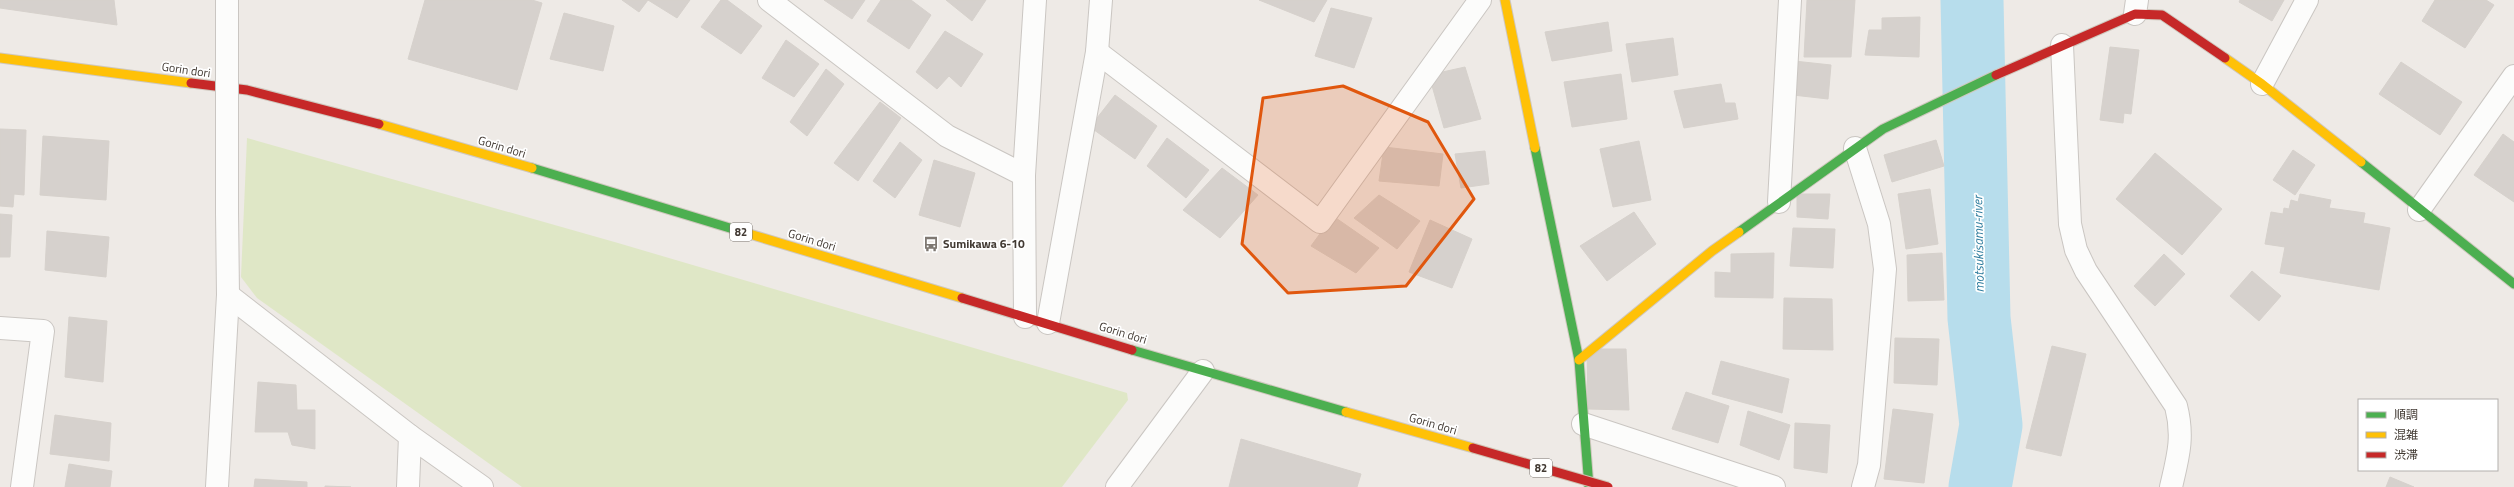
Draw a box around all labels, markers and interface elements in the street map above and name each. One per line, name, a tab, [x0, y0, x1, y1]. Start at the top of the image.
street label: Gorin dori	[160, 57, 212, 82]
street label: Gorin dori	[476, 130, 528, 163]
water label: motsukisamu-river	[1967, 194, 1989, 293]
road number: 82	[730, 223, 752, 241]
street label: Gorin dori	[786, 223, 838, 256]
place label: Sumikawa 6-10	[943, 234, 1025, 253]
bus stop icon: Sumikawa 6-10	[922, 235, 940, 253]
street label: Gorin dori	[1097, 316, 1149, 349]
legend	[2358, 399, 2498, 471]
text: 順調	[2394, 405, 2418, 424]
street label: Gorin dori	[1407, 408, 1459, 439]
text: 混雑	[2394, 425, 2418, 444]
text: 渋滞	[2394, 445, 2418, 464]
road number: 82	[1530, 459, 1552, 477]

